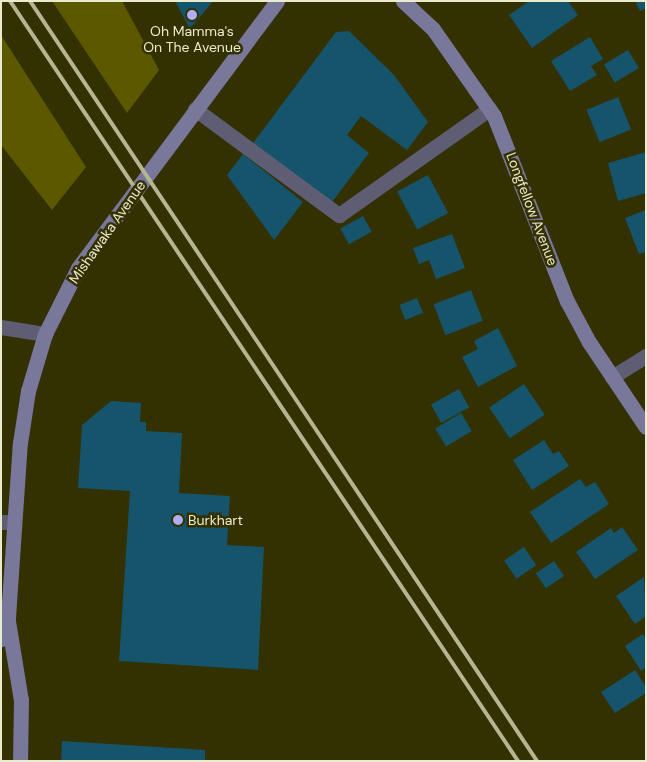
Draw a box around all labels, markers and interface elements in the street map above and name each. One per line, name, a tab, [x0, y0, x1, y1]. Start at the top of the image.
marker: Oh Mamma's On The Avenue	[186, 9, 198, 21]
place label: Oh Mamma's On The Avenue	[143, 23, 241, 56]
street label: Longfellow Avenue	[503, 150, 561, 268]
street label: Mishawaka Avenue	[65, 177, 149, 287]
place label: Burkhart	[188, 512, 243, 528]
marker: Burkhart	[172, 514, 184, 526]

